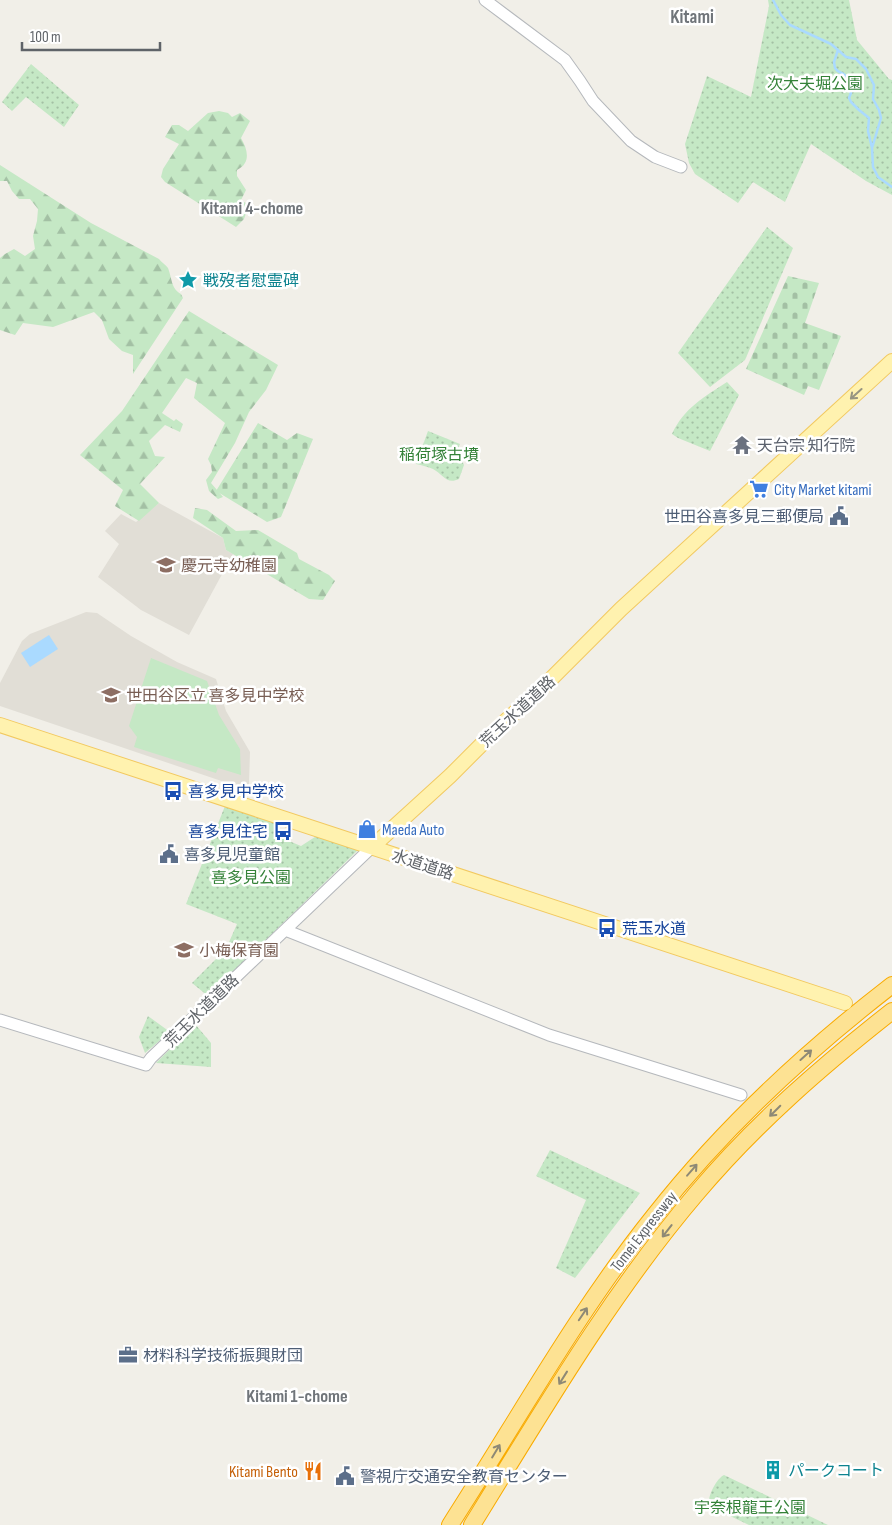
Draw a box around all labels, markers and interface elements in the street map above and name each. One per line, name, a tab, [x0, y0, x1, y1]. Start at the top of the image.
district label: Kitami	[670, 6, 714, 29]
scale bar	[22, 20, 160, 52]
text: 100 m	[30, 28, 61, 47]
park label: 次大夫堀公園	[767, 75, 863, 94]
district label: Kitami 4-chome	[201, 198, 303, 219]
place icon: 戦歿者慰霊碑	[177, 269, 199, 291]
place label: 戦歿者慰霊碑	[203, 272, 299, 291]
one-way arrow	[850, 388, 863, 400]
temple icon: 天台宗 知行院	[731, 434, 753, 456]
place label: 天台宗 知行院	[757, 437, 856, 456]
park label: 稲荷塚古墳	[399, 446, 479, 465]
supermarket icon: City Market kitami	[748, 478, 770, 500]
place label: City Market kitami	[774, 481, 872, 500]
public building icon: 世田谷喜多見三郵便局	[828, 505, 850, 527]
place label: 世田谷喜多見三郵便局	[664, 508, 824, 527]
school or university icon: 慶元寺幼稚園	[155, 554, 177, 576]
place label: 慶元寺幼稚園	[181, 557, 277, 576]
street label: 荒玉水道道路	[476, 672, 560, 752]
school or university icon: 世田谷区立 喜多見中学校	[100, 684, 122, 706]
place label: 世田谷区立 喜多見中学校	[126, 687, 305, 706]
bus stop icon: 喜多見中学校	[162, 780, 184, 802]
place label: 喜多見中学校	[188, 783, 284, 802]
shop icon: Maeda Auto	[356, 818, 378, 840]
bus stop icon: 喜多見住宅	[272, 820, 294, 842]
place label: Maeda Auto	[382, 821, 444, 840]
place label: 喜多見住宅	[188, 823, 268, 842]
public building icon: 喜多見児童館	[158, 843, 180, 865]
place label: 喜多見児童館	[184, 846, 280, 865]
street label: 水道道路	[389, 847, 456, 884]
park label: 喜多見公園	[211, 869, 291, 888]
bus stop icon: 荒玉水道	[596, 917, 618, 939]
place label: 荒玉水道	[622, 920, 686, 939]
school or university icon: 小梅保育園	[173, 939, 195, 961]
place label: 小梅保育園	[199, 942, 279, 961]
street label: 荒玉水道道路	[161, 971, 243, 1051]
one-way arrow	[799, 1049, 812, 1061]
one-way arrow	[770, 1104, 782, 1116]
one-way arrow	[686, 1164, 697, 1177]
street label: Tomei Expressway	[607, 1188, 681, 1276]
one-way arrow	[661, 1224, 672, 1237]
one-way arrow	[578, 1307, 588, 1321]
office icon: 材料科学技術振興財団	[117, 1344, 139, 1366]
place label: 材料科学技術振興財団	[143, 1347, 303, 1366]
one-way arrow	[558, 1371, 568, 1385]
district label: Kitami 1-chome	[246, 1386, 348, 1407]
one-way arrow	[491, 1444, 501, 1458]
building icon: パークコート	[762, 1459, 784, 1481]
restaurant icon: Kitami Bento	[302, 1460, 324, 1482]
place label: パークコート	[788, 1462, 884, 1481]
place label: Kitami Bento	[229, 1463, 298, 1482]
public building icon: 警視庁交通安全教育センター	[334, 1465, 356, 1487]
place label: 警視庁交通安全教育センター	[360, 1468, 568, 1487]
park label: 宇奈根龍王公園	[694, 1499, 806, 1518]

